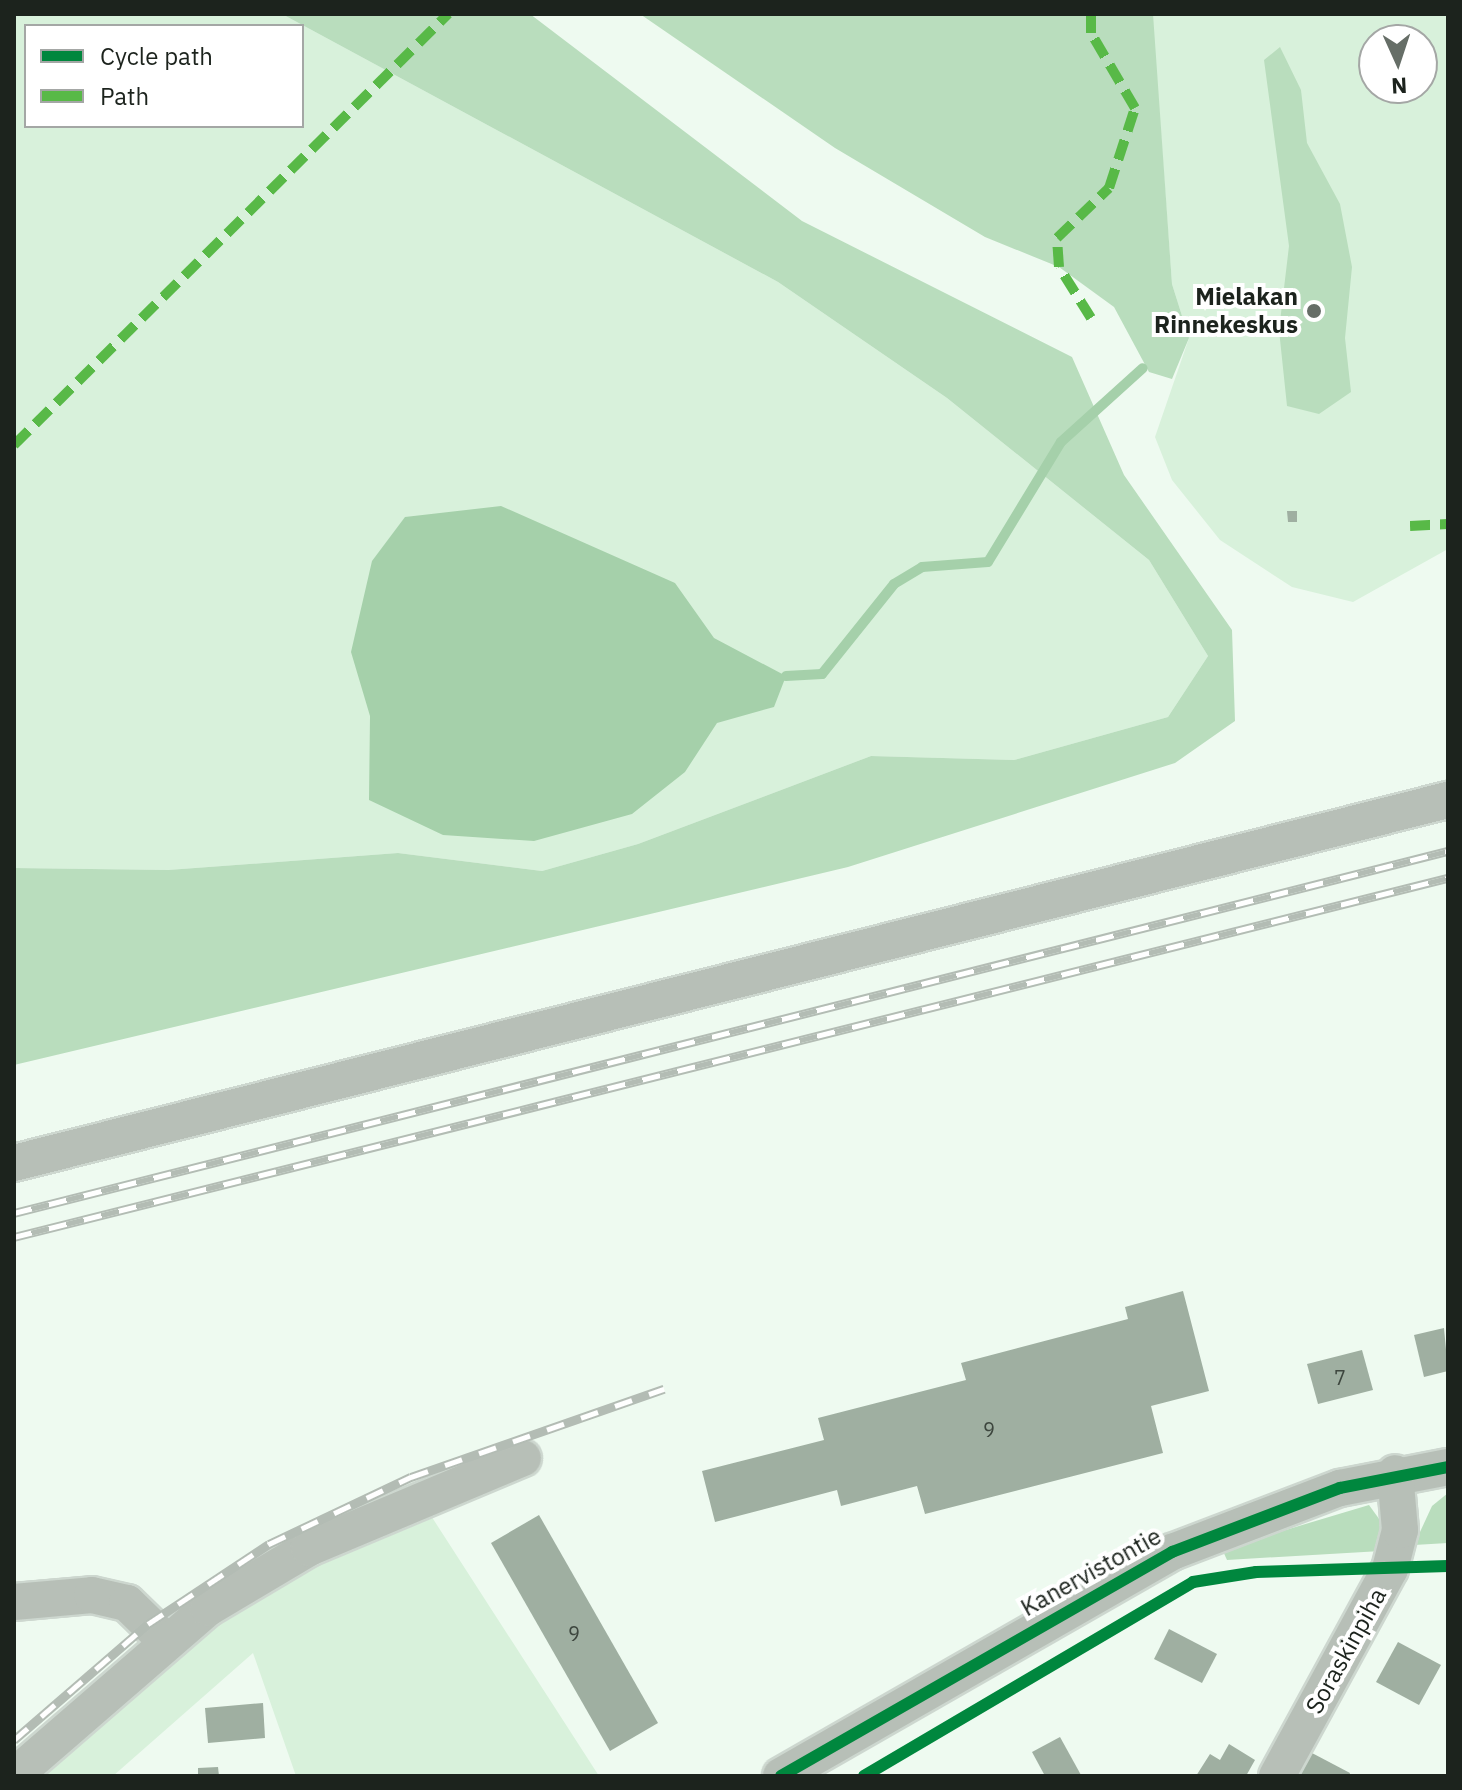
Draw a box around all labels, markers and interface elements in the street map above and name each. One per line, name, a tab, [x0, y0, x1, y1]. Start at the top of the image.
legend	[24, 24, 304, 128]
north arrow	[1358, 24, 1438, 104]
text: Cycle path	[100, 40, 213, 72]
text: N	[1390, 72, 1408, 101]
text: Path	[100, 80, 149, 112]
place label: Mielakan Rinnekeskus	[1154, 283, 1298, 339]
marker: Mielakan Rinnekeskus	[1305, 302, 1323, 320]
house number: 7	[1334, 1365, 1346, 1389]
house number: 9	[983, 1417, 995, 1441]
street label: Kanervistontie	[1016, 1522, 1166, 1622]
street label: Soraskinpiha	[1300, 1583, 1392, 1719]
house number: 9	[568, 1621, 580, 1645]

